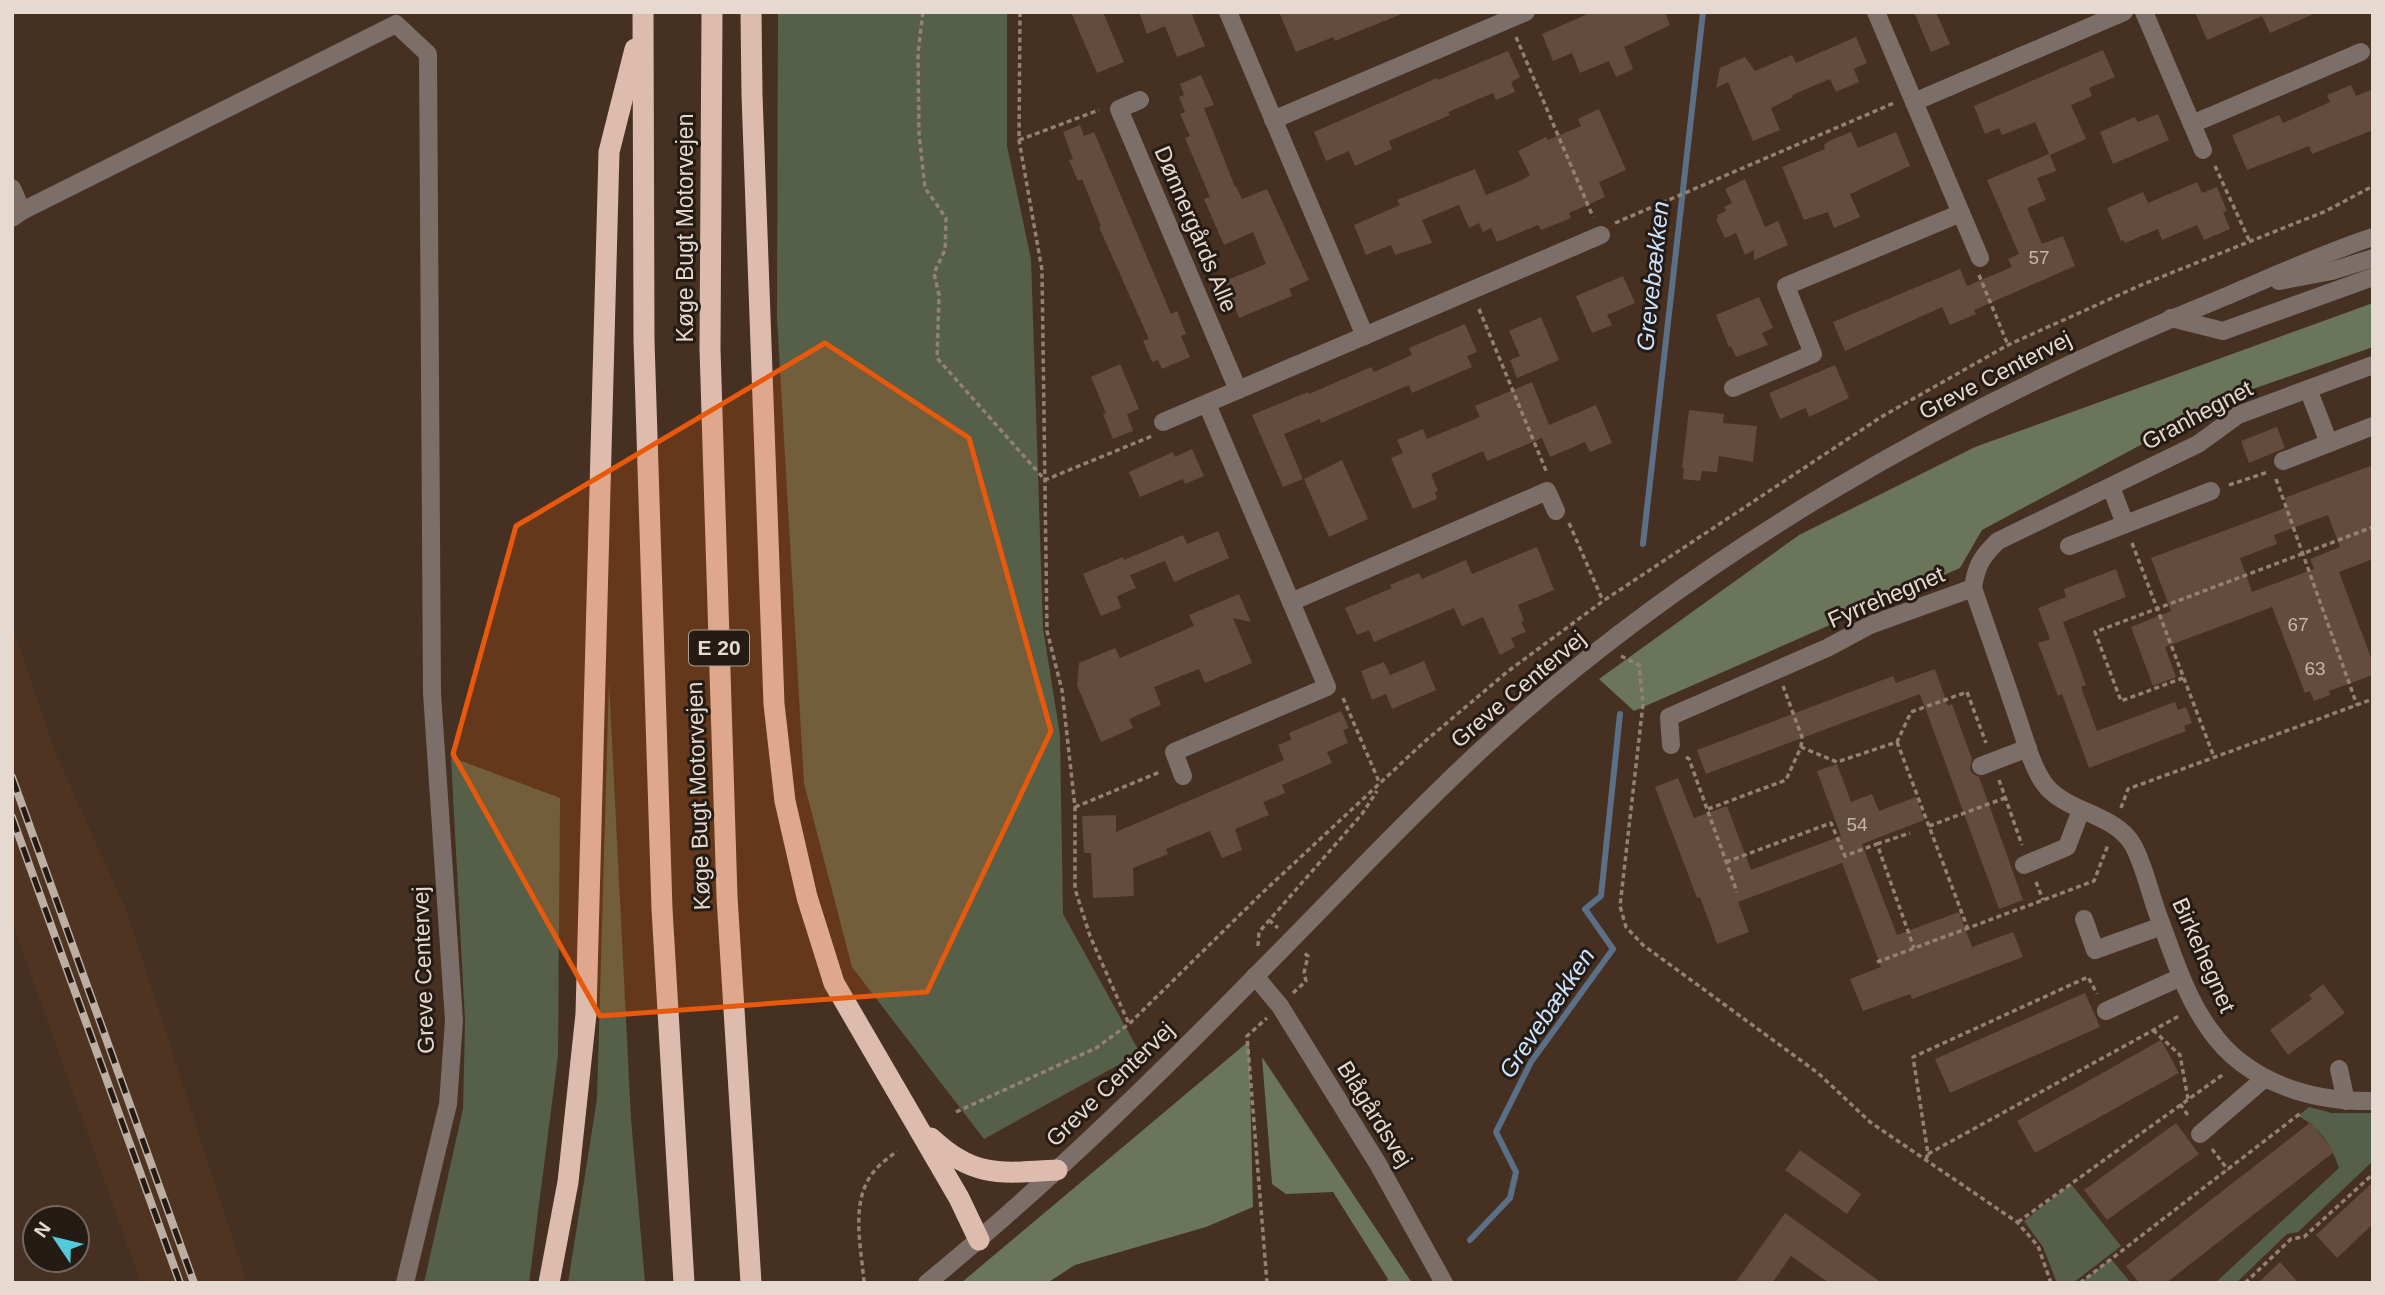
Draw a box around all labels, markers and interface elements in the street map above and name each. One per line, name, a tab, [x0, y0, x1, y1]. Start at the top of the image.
street label: Køge Bugt Motorvejen	[672, 114, 698, 342]
street label: Dønnergårds Alle	[1149, 142, 1243, 316]
water label: Grevebækken	[1631, 200, 1674, 352]
house number: 57	[2028, 247, 2050, 268]
street label: Greve Centervej	[1914, 325, 2076, 425]
street label: Granhegnet	[2137, 375, 2257, 455]
street label: Fyrrehegnet	[1824, 561, 1949, 633]
house number: 67	[2287, 614, 2309, 635]
street label: Greve Centervej	[1445, 625, 1591, 753]
road number: E 20	[689, 630, 749, 666]
house number: 63	[2304, 658, 2326, 679]
street label: Køge Bugt Motorvejen	[681, 681, 715, 911]
house number: 54	[1846, 814, 1868, 835]
street label: Greve Centervej	[407, 886, 439, 1054]
street label: Birkehegnet	[2167, 894, 2241, 1017]
water label: Grevebækken	[1493, 943, 1600, 1083]
street label: Greve Centervej	[1041, 1016, 1179, 1152]
street label: Blågårdsvej	[1332, 1056, 1418, 1172]
north arrow	[21, 1204, 91, 1274]
text: N	[30, 1218, 55, 1241]

